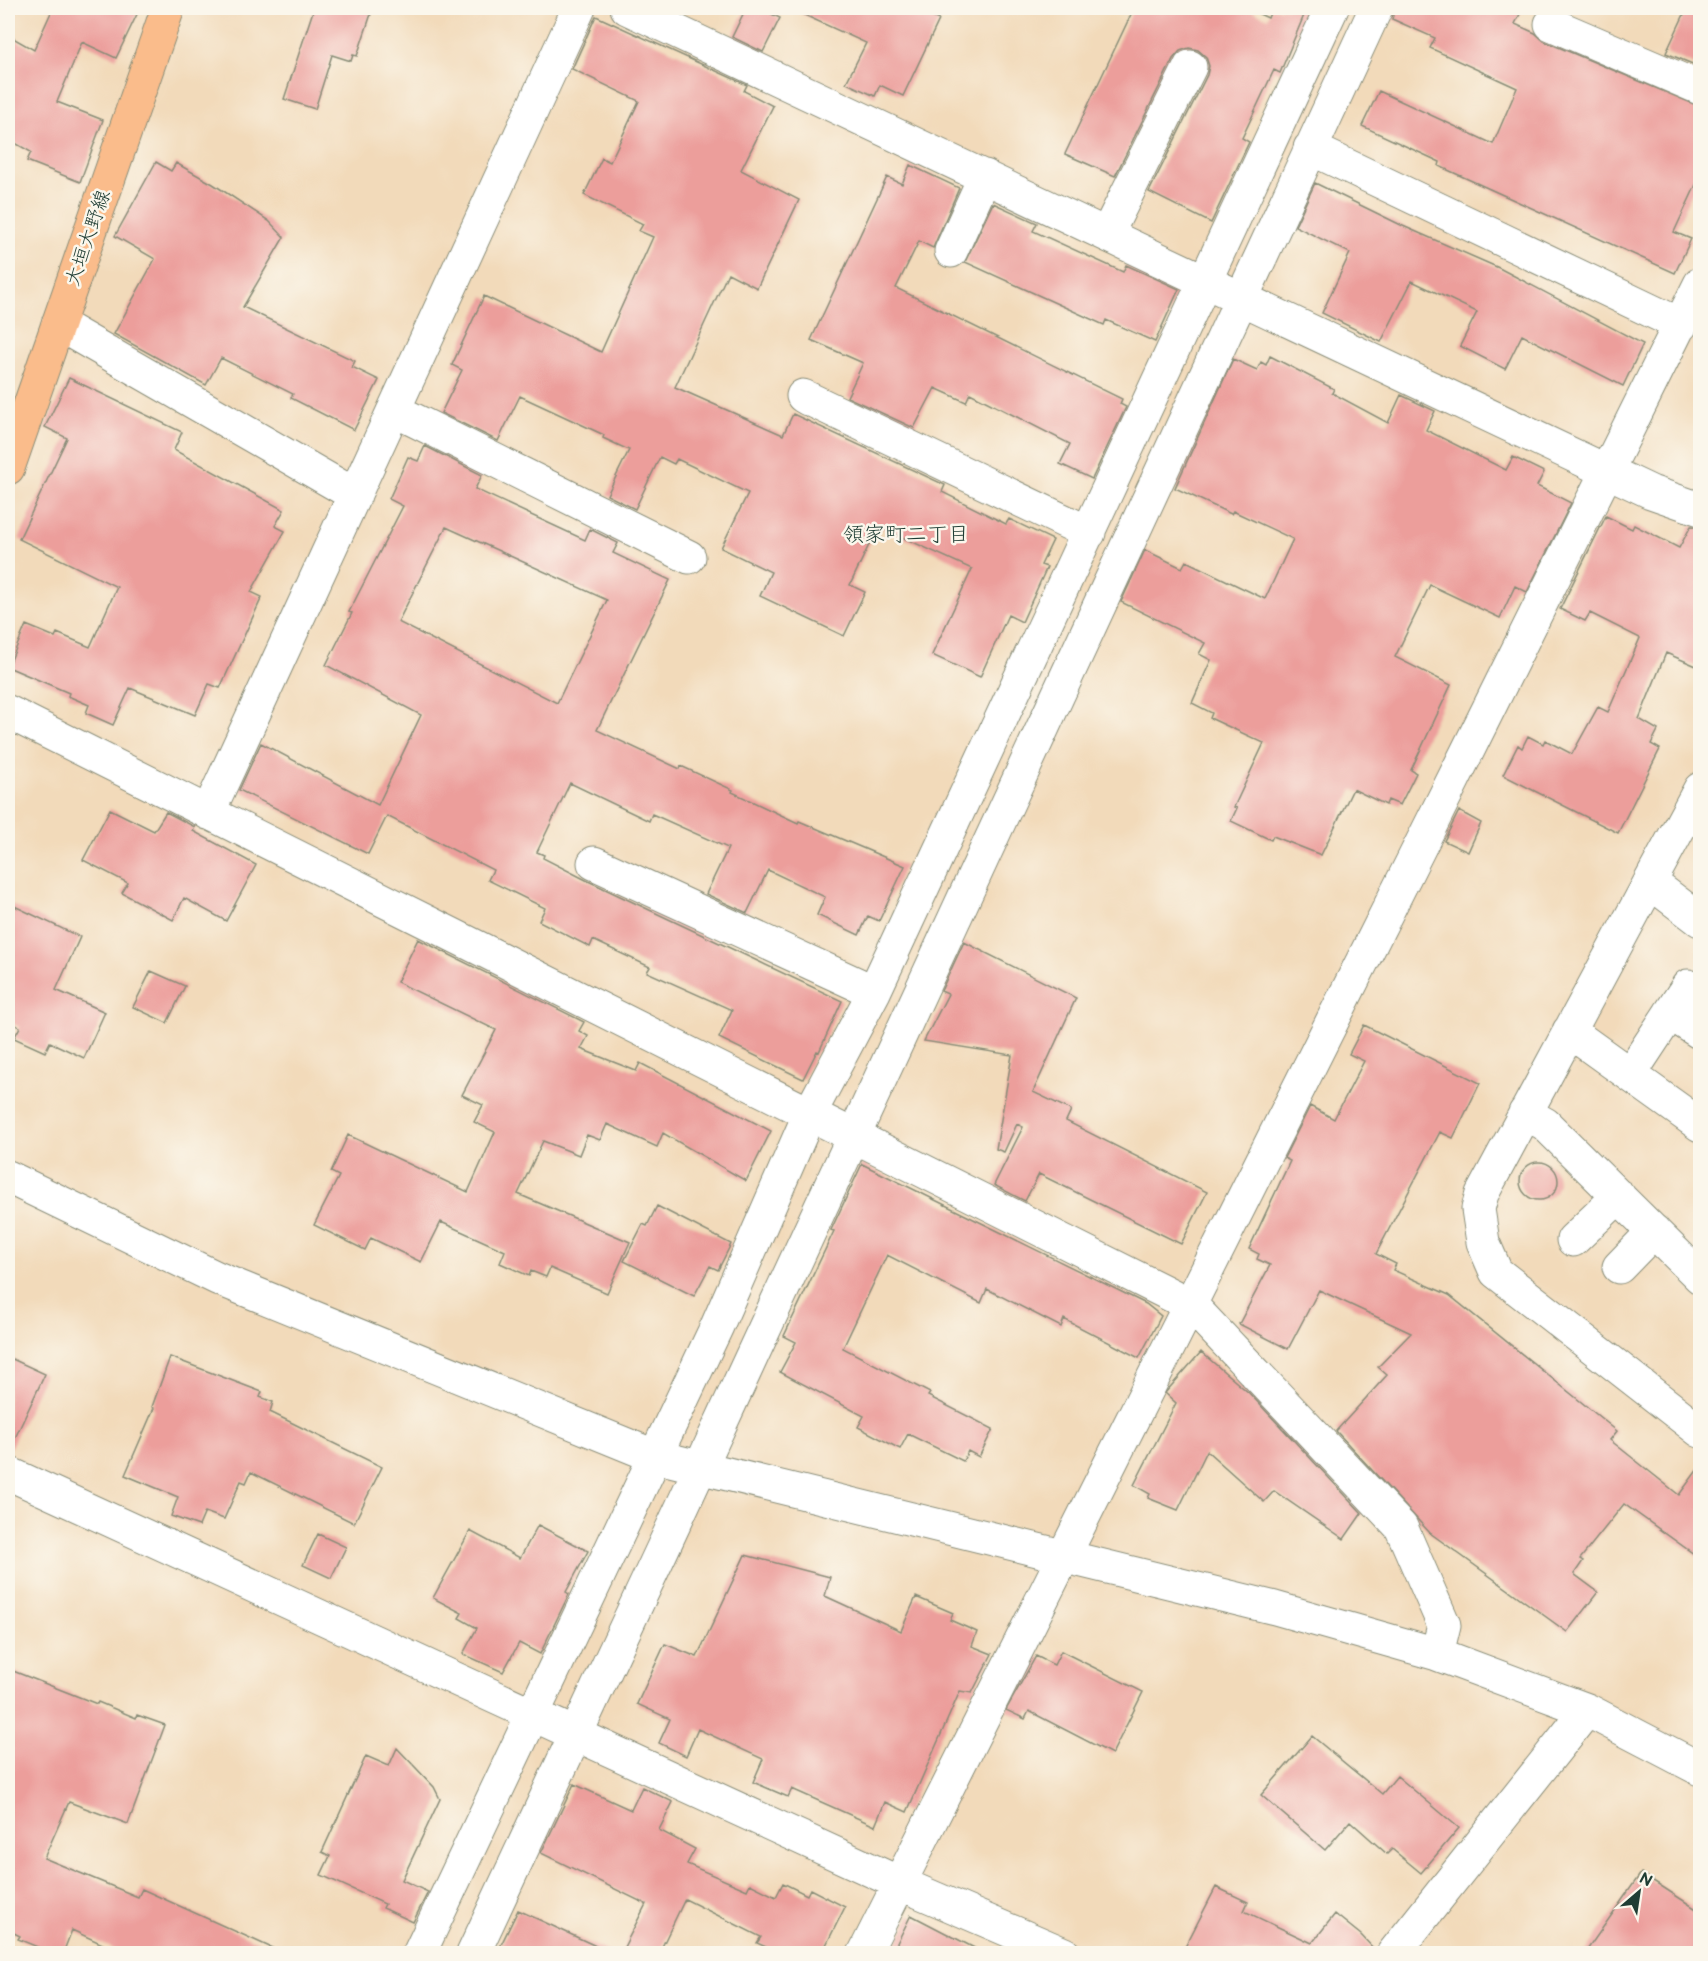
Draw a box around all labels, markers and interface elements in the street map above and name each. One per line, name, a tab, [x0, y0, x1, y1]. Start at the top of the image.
street label: 大垣大野線	[60, 187, 116, 289]
district label: 領家町二丁目	[843, 522, 969, 547]
north arrow	[1609, 1862, 1669, 1922]
text: N	[1636, 1869, 1655, 1891]

